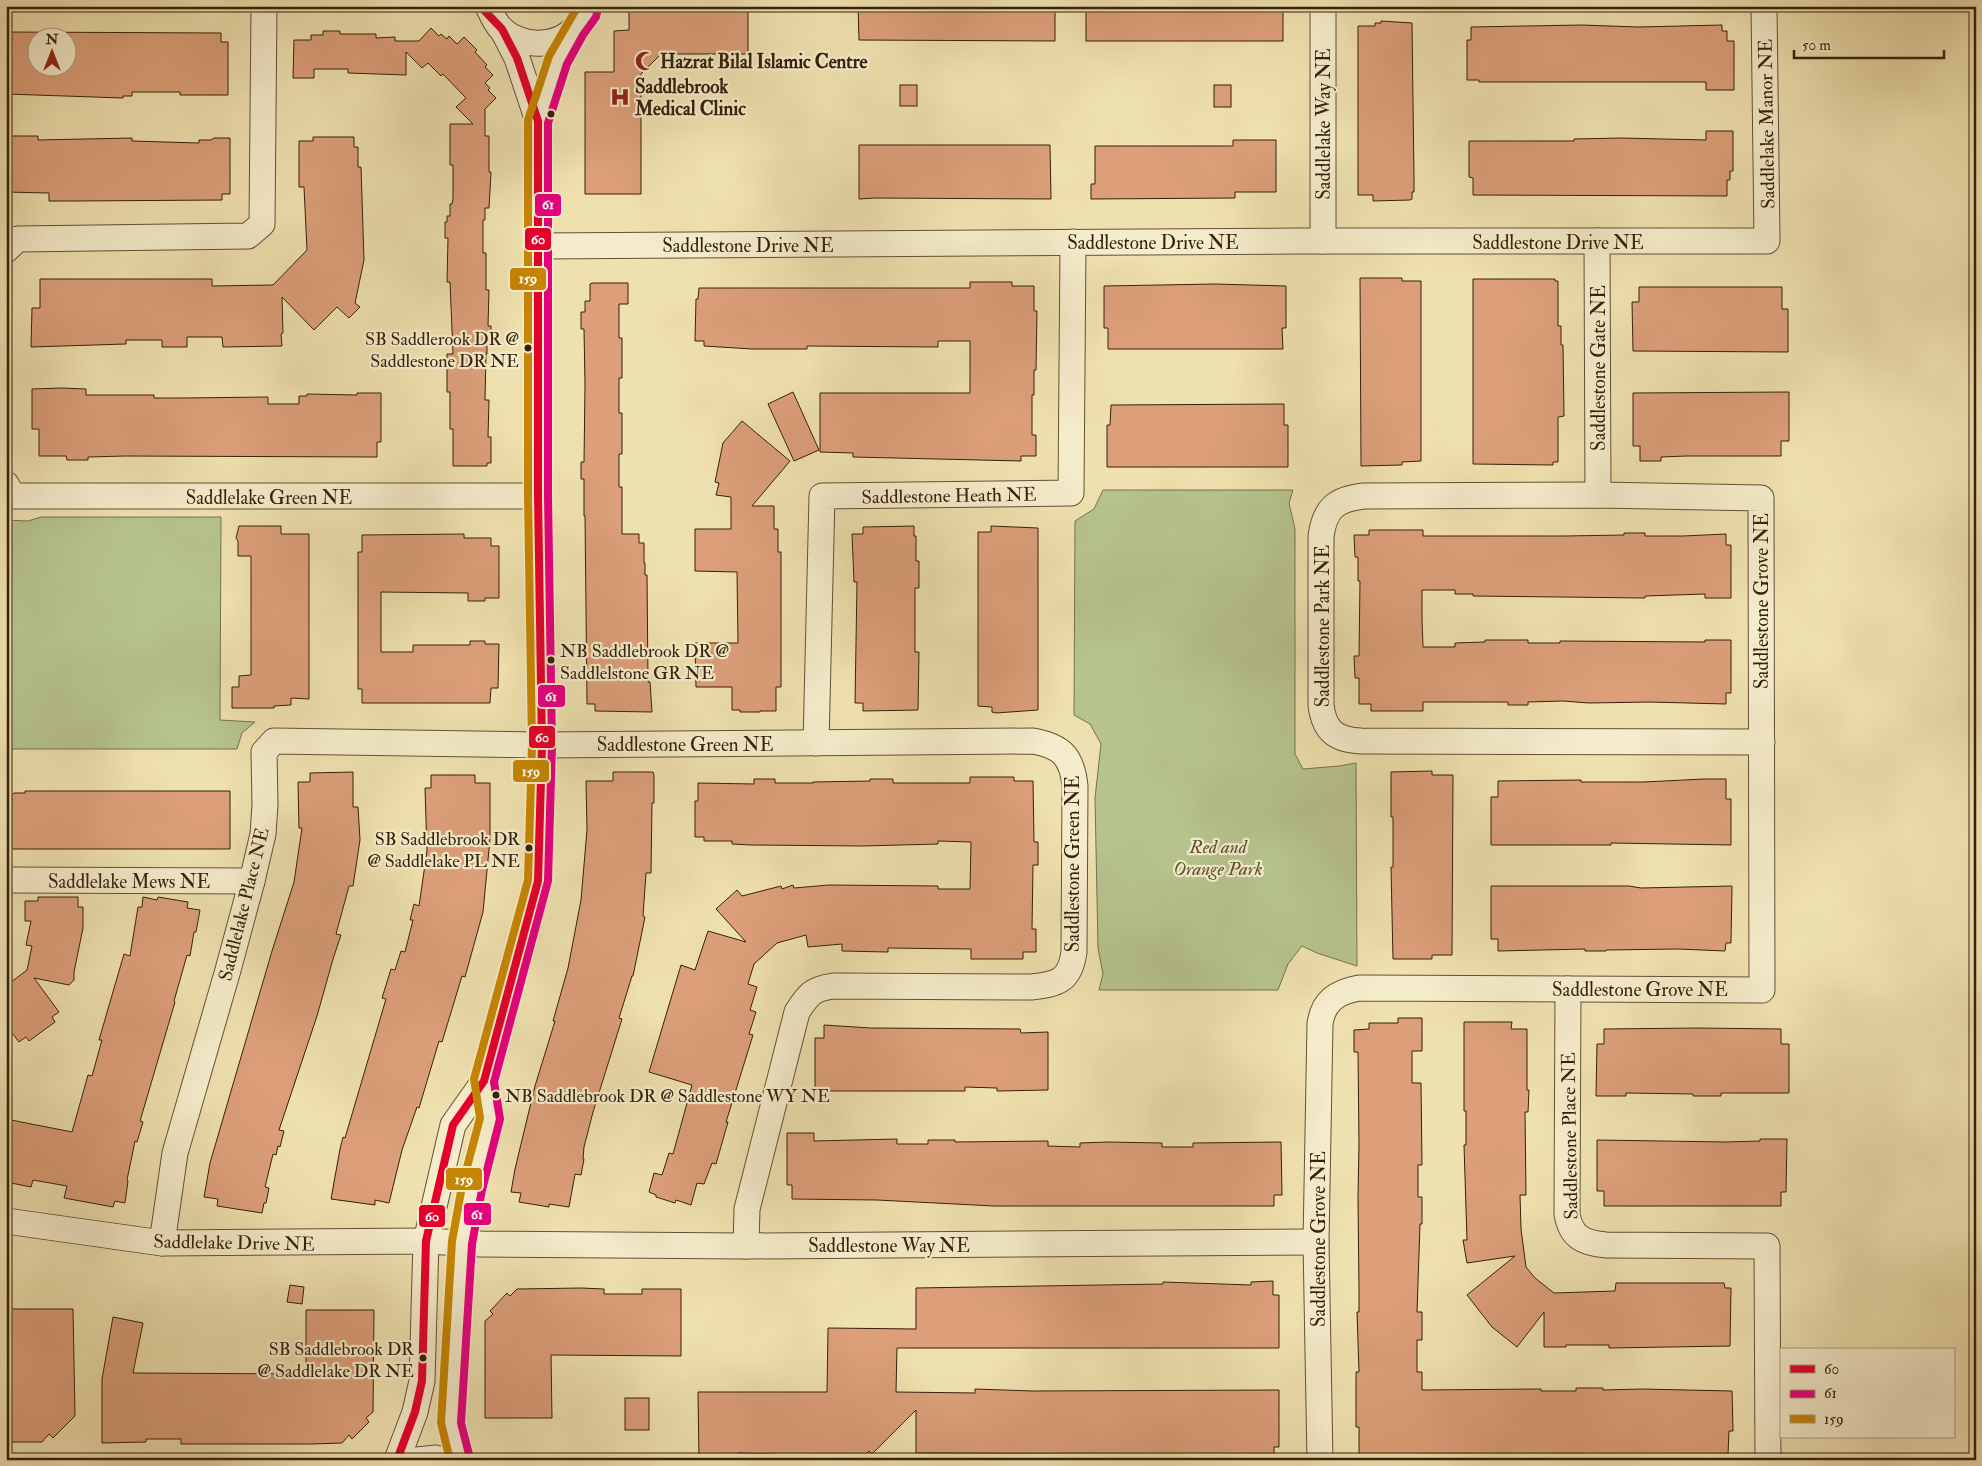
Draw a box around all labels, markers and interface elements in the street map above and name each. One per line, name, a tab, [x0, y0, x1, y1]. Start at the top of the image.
north arrow	[28, 28, 78, 78]
scale bar	[1794, 28, 1944, 60]
text: N	[45, 31, 59, 48]
text: 50 m	[1802, 36, 1831, 55]
street label: Saddlelake Manor NE	[1754, 38, 1780, 209]
street label: Saddlelake Way NE	[1312, 48, 1336, 200]
mosque icon: Hazrat Bilal Islamic Centre	[634, 50, 656, 72]
place label: Hazrat Bilal Islamic Centre	[660, 50, 867, 74]
place label: Saddlebrook Medical Clinic	[634, 75, 746, 121]
hospital icon: Saddlebrook Medical Clinic	[609, 86, 631, 108]
unlabelled marker	[546, 109, 556, 119]
line badge: 61	[534, 193, 562, 217]
text: 61	[542, 196, 554, 213]
line badge: 60	[524, 227, 552, 251]
text: 60	[531, 231, 545, 248]
street label: Saddlestone Drive NE	[1067, 231, 1239, 255]
street label: Saddlestone Drive NE	[1472, 231, 1644, 255]
street label: Saddlestone Drive NE	[662, 234, 834, 258]
line badge: 159	[509, 267, 547, 291]
text: 159	[519, 270, 537, 287]
street label: Saddlestone Gate NE	[1587, 285, 1611, 451]
place label: SB Saddlerook DR @ Saddlestone DR NE	[365, 328, 519, 373]
marker: SB Saddlerook DR @ Saddlestone DR NE	[523, 343, 533, 353]
street label: Saddlestone Heath NE	[861, 482, 1037, 510]
street label: Saddlelake Green NE	[186, 486, 353, 510]
street label: Saddlestone Grove NE	[1750, 513, 1774, 689]
street label: Saddlestone Park NE	[1311, 544, 1335, 707]
place label: NB Saddlebrook DR @ Saddlelstone GR NE	[560, 640, 729, 685]
marker: NB Saddlebrook DR @ Saddlelstone GR NE	[546, 655, 556, 665]
line badge: 61	[537, 684, 566, 708]
text: 61	[545, 688, 557, 705]
line badge: 60	[528, 725, 556, 749]
text: 60	[535, 729, 549, 746]
street label: Saddlestone Green NE	[597, 733, 774, 757]
line badge: 159	[512, 759, 550, 783]
text: 159	[522, 763, 540, 780]
street label: Saddlestone Green NE	[1061, 775, 1085, 952]
street label: Saddlelake Place NE	[213, 825, 275, 983]
place label: SB Saddlebrook DR @ Saddlelake PL NE	[367, 828, 521, 873]
park label: Red and Orange Park	[1173, 835, 1263, 881]
marker: SB Saddlebrook DR @ Saddlelake PL NE	[524, 843, 534, 853]
street label: Saddlelake Mews NE	[48, 870, 210, 894]
street label: Saddlestone Grove NE	[1552, 978, 1728, 1002]
street label: Saddlestone Place NE	[1557, 1052, 1583, 1220]
place label: NB Saddlebrook DR @ Saddlestone WY NE	[505, 1085, 830, 1108]
marker: NB Saddlebrook DR @ Saddlestone WY NE	[491, 1090, 501, 1100]
street label: Saddlestone Grove NE	[1307, 1151, 1331, 1327]
line badge: 159	[445, 1167, 483, 1191]
text: 159	[455, 1171, 473, 1188]
line badge: 61	[463, 1202, 492, 1226]
line badge: 60	[418, 1204, 446, 1228]
text: 61	[471, 1206, 483, 1223]
text: 60	[425, 1208, 439, 1225]
street label: Saddlelake Drive NE	[153, 1230, 315, 1256]
street label: Saddlestone Way NE	[808, 1234, 970, 1258]
place label: SB Saddlebrook DR @ Saddlelake DR NE	[257, 1338, 415, 1383]
legend	[1780, 1348, 1954, 1438]
marker: SB Saddlebrook DR @ Saddlelake DR NE	[418, 1353, 428, 1363]
text: 60	[1824, 1360, 1839, 1379]
text: 61	[1824, 1384, 1837, 1403]
text: 159	[1824, 1410, 1844, 1429]

